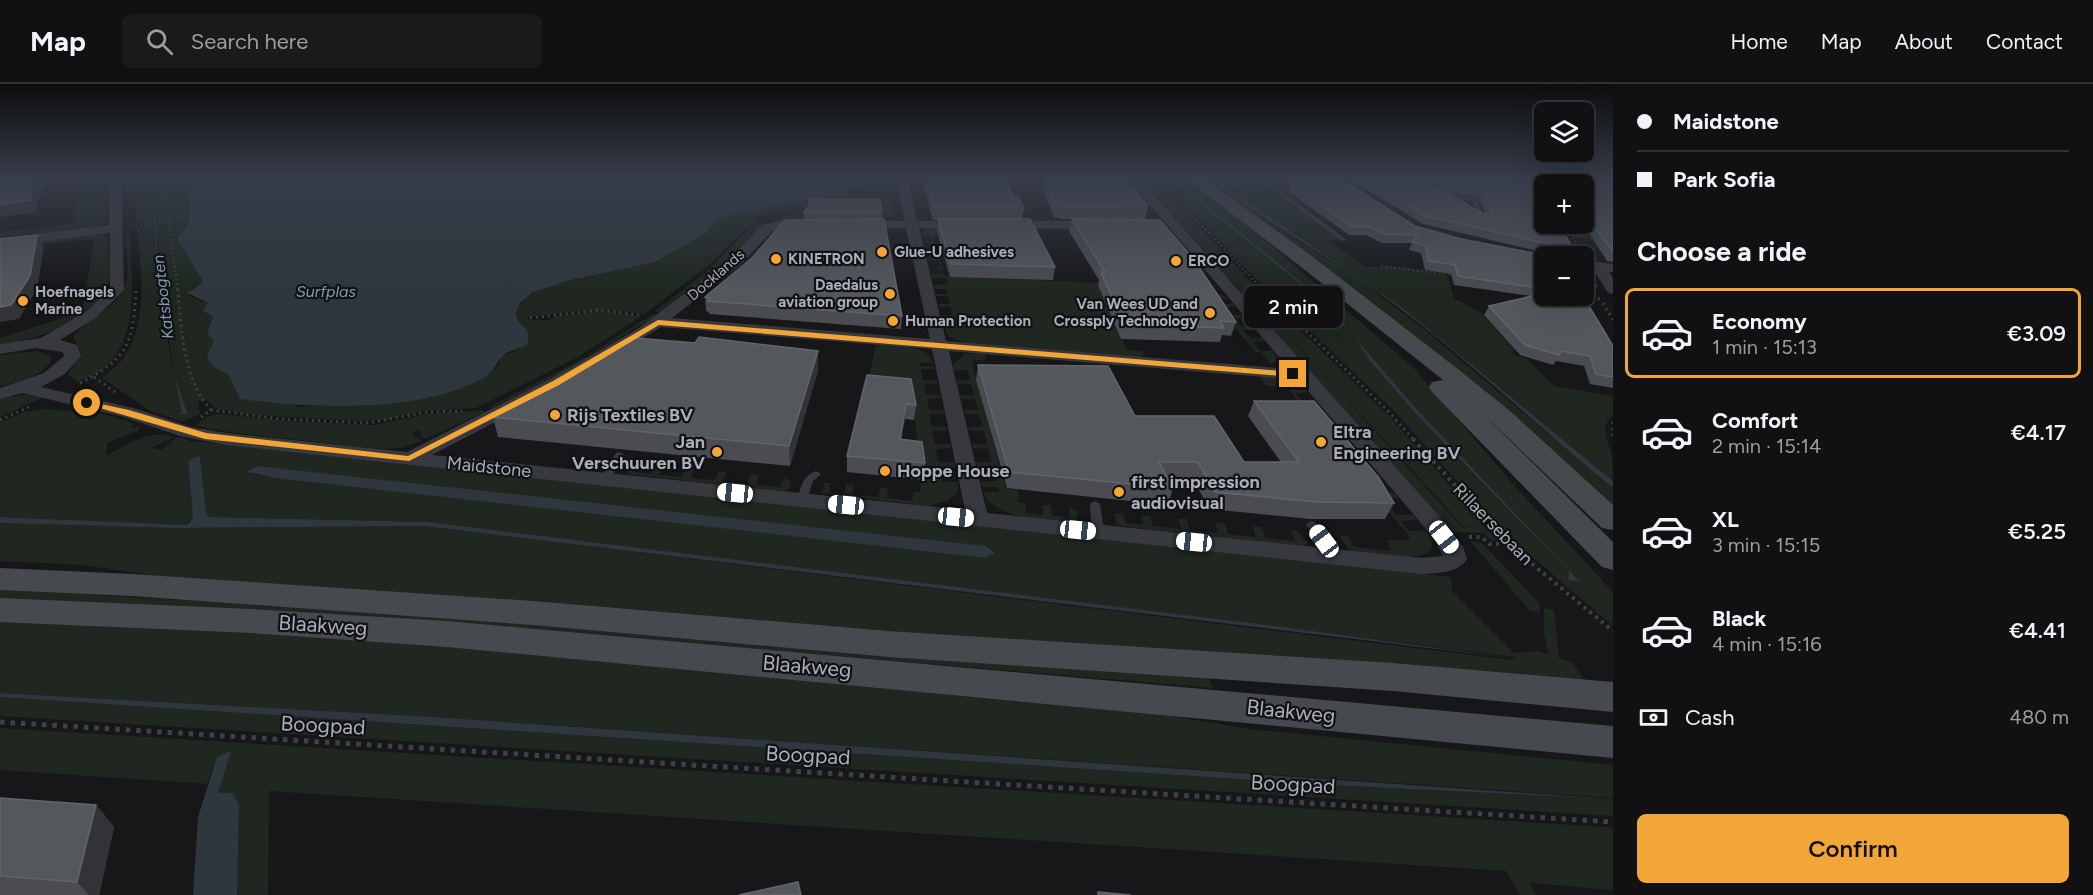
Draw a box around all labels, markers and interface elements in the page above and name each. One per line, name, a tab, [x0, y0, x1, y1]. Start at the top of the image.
search box	[122, 14, 542, 68]
text: Map	[30, 24, 86, 58]
icon: search	[143, 25, 176, 58]
text: Search here	[191, 28, 308, 55]
text: Home	[1731, 29, 1788, 54]
text: Map	[1821, 29, 1862, 54]
text: About	[1895, 29, 1953, 54]
text: Contact	[1986, 29, 2063, 54]
map controls	[1534, 102, 1594, 306]
button: layers	[1534, 102, 1594, 162]
text: Maidstone	[1673, 108, 1779, 135]
text: Park Sofia	[1673, 166, 1775, 193]
button: +	[1534, 174, 1594, 234]
text: Choose a ride	[1637, 235, 1806, 268]
place label: Glue-U adhesives	[894, 243, 1014, 261]
street label: Docklands	[684, 245, 748, 305]
marker: Glue-U adhesives	[875, 245, 889, 259]
button: −	[1534, 246, 1594, 306]
place label: KINETRON	[788, 250, 865, 268]
marker: KINETRON	[769, 252, 783, 266]
place label: ERCO	[1188, 252, 1229, 270]
water label: Katsbogten	[148, 254, 178, 340]
marker: ERCO	[1169, 254, 1183, 268]
place label: Daedalus aviation group	[778, 276, 878, 311]
water label: Surfplas	[296, 282, 356, 301]
place label: Hoefnagels Marine	[35, 283, 114, 318]
marker: Daedalus aviation group	[883, 287, 897, 301]
callout: 2 min	[1244, 287, 1342, 329]
marker: Hoefnagels Marine	[16, 294, 30, 308]
place label: Van Wees UD and Crossply Technology	[1054, 295, 1198, 330]
text: 2 min	[1269, 295, 1318, 319]
marker: Van Wees UD and Crossply Technology	[1203, 306, 1217, 320]
icon: car	[1640, 306, 1694, 360]
text: Economy	[1712, 308, 1807, 335]
place label: Human Protection	[905, 312, 1031, 330]
marker: Human Protection	[886, 314, 900, 328]
text: €3.09	[2007, 320, 2066, 347]
text: 1 min · 15:13	[1712, 335, 1817, 359]
route end	[1279, 360, 1306, 387]
route start	[73, 389, 100, 416]
place label: Rijs Textiles BV	[567, 404, 693, 426]
icon: car	[1640, 405, 1694, 459]
text: Comfort	[1712, 407, 1798, 434]
marker: Rijs Textiles BV	[548, 408, 562, 422]
text: €4.17	[2011, 419, 2066, 446]
place label: Eltra Engineering BV	[1333, 421, 1460, 464]
place label: Jan Verschuuren BV	[572, 431, 705, 474]
text: 2 min · 15:14	[1712, 434, 1821, 458]
marker: Eltra Engineering BV	[1314, 435, 1328, 449]
marker: Jan Verschuuren BV	[710, 445, 724, 459]
street label: Maidstone	[446, 452, 532, 482]
place label: Hoppe House	[897, 460, 1009, 482]
marker: Hoppe House	[878, 464, 892, 478]
place label: first impression audiovisual	[1131, 471, 1260, 514]
street label: Rillaersebaan	[1448, 478, 1538, 570]
car	[716, 482, 754, 504]
marker: first impression audiovisual	[1112, 485, 1126, 499]
car	[827, 494, 865, 516]
icon: car	[1640, 504, 1694, 558]
car	[937, 506, 975, 528]
text: XL	[1712, 506, 1739, 533]
car	[1426, 517, 1462, 557]
text: €5.25	[2008, 518, 2066, 545]
car	[1059, 519, 1097, 541]
car	[1306, 521, 1342, 561]
car	[1175, 531, 1213, 553]
text: 3 min · 15:15	[1712, 533, 1820, 557]
icon: car	[1640, 603, 1694, 657]
text: Black	[1712, 605, 1766, 632]
street label: Blaakweg	[278, 609, 368, 641]
text: €4.41	[2009, 617, 2066, 644]
text: 4 min · 15:16	[1712, 632, 1822, 656]
street label: Blaakweg	[762, 650, 852, 682]
street label: Blaakweg	[1245, 694, 1337, 728]
icon: cash	[1637, 701, 1670, 734]
text: Cash	[1685, 704, 1735, 731]
text: 480 m	[2010, 705, 2069, 729]
street label: Boogpad	[280, 710, 366, 740]
street label: Boogpad	[765, 740, 851, 770]
street label: Boogpad	[1250, 769, 1336, 799]
button: Confirm	[1637, 814, 2069, 883]

